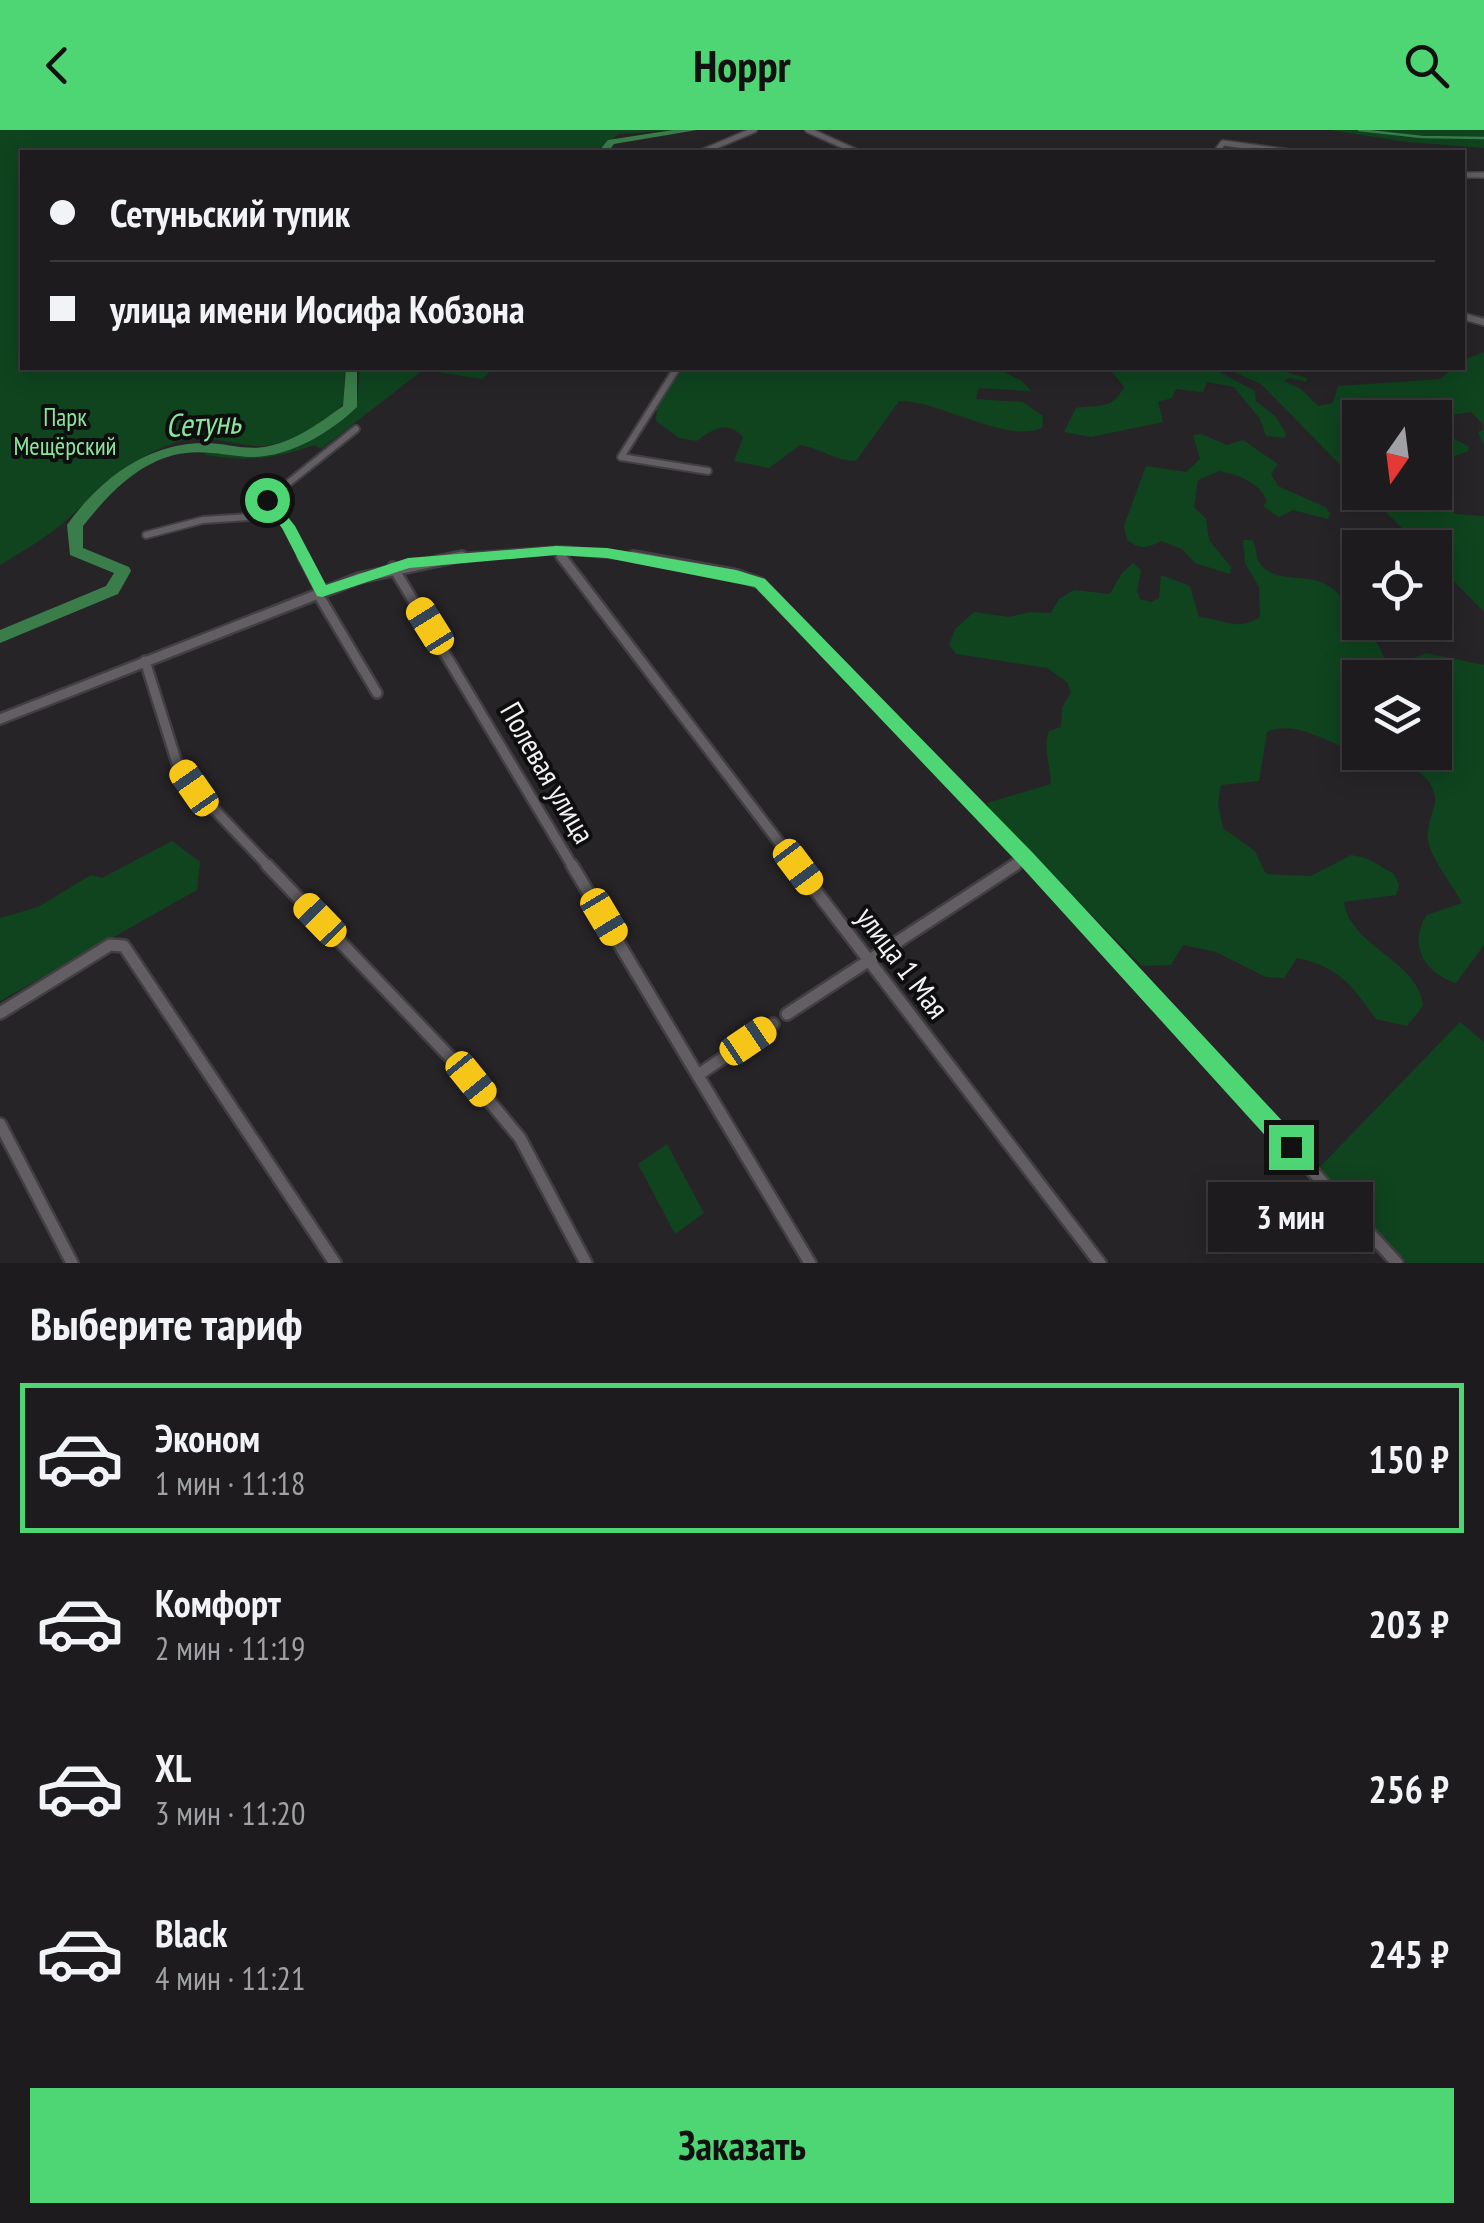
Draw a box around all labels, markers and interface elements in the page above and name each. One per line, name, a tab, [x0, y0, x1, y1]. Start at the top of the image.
text: Hoppr	[693, 36, 791, 94]
icon: back	[30, 38, 85, 93]
icon: search	[1399, 38, 1454, 93]
text: Сетуньский тупик	[110, 188, 350, 237]
text: улица имени Иосифа Кобзона	[110, 284, 525, 333]
water label: Сетунь	[164, 400, 243, 446]
north arrow	[1342, 400, 1452, 510]
map controls	[1342, 400, 1452, 770]
park label: Парк Мещёрский	[13, 401, 117, 462]
route start	[245, 478, 290, 523]
button: locate	[1342, 530, 1452, 640]
car	[401, 593, 459, 659]
button: layers	[1342, 660, 1452, 770]
street label: Полевая улица	[492, 695, 604, 850]
car	[165, 755, 223, 821]
car	[768, 834, 828, 900]
car	[576, 884, 632, 950]
car	[288, 888, 352, 952]
street label: улица 1 Мая	[848, 898, 958, 1026]
car	[715, 1012, 781, 1070]
car	[440, 1046, 502, 1112]
route end	[1269, 1125, 1314, 1170]
callout: 3 мин	[1208, 1182, 1374, 1252]
text: 3 мин	[1256, 1196, 1325, 1238]
text: Выберите тариф	[30, 1294, 302, 1352]
icon: car	[35, 1413, 125, 1503]
text: Эконом	[155, 1413, 260, 1462]
text: 150 ₽	[1369, 1434, 1449, 1483]
text: 1 мин · 11:18	[155, 1462, 305, 1504]
icon: car	[35, 1578, 125, 1668]
text: Комфорт	[155, 1578, 281, 1627]
text: 203 ₽	[1369, 1599, 1449, 1648]
text: 2 мин · 11:19	[155, 1627, 305, 1669]
icon: car	[35, 1743, 125, 1833]
text: XL	[155, 1743, 191, 1792]
text: 256 ₽	[1369, 1764, 1449, 1813]
text: 3 мин · 11:20	[155, 1792, 305, 1834]
icon: car	[35, 1908, 125, 1998]
text: Black	[155, 1908, 228, 1957]
text: 245 ₽	[1369, 1929, 1449, 1978]
text: 4 мин · 11:21	[155, 1957, 305, 1999]
button: Заказать	[30, 2088, 1454, 2203]

